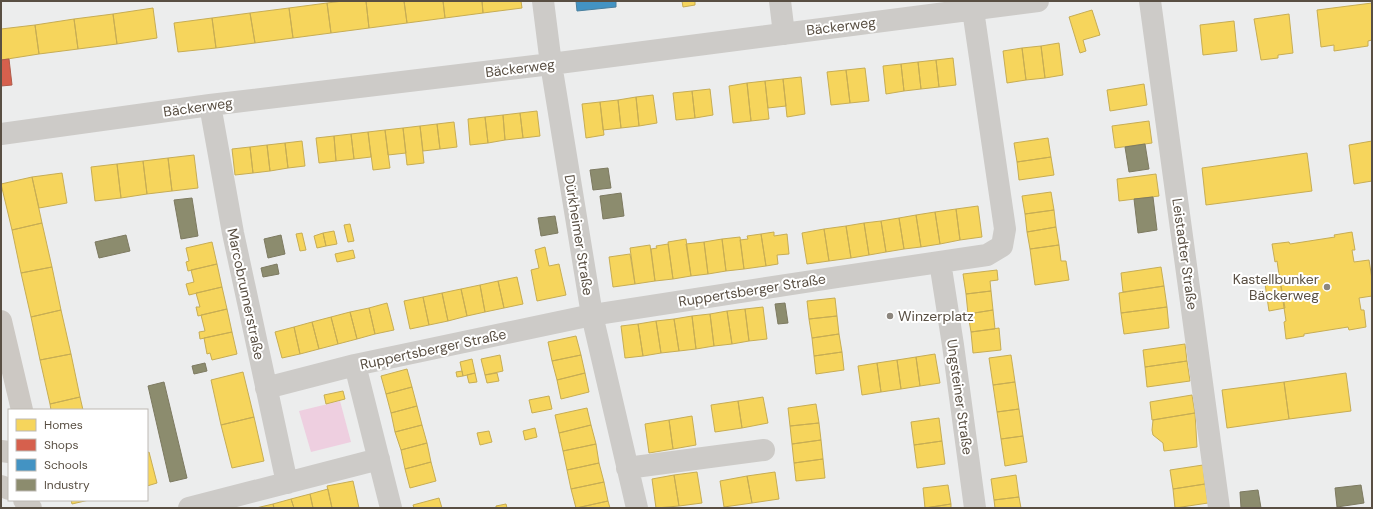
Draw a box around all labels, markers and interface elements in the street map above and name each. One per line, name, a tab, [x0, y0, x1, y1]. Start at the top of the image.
street label: Bäckerweg	[805, 13, 877, 39]
street label: Bäckerweg	[484, 55, 556, 81]
street label: Bäckerweg	[162, 93, 234, 121]
street label: Dürkheimer Straße	[561, 173, 597, 297]
street label: Leistadter Straße	[1168, 197, 1202, 311]
street label: Marcobrunnerstraße	[223, 227, 269, 361]
street label: Ruppertsberger Straße	[677, 269, 827, 311]
place label: Kastellbunker Bäckerweg	[1233, 270, 1319, 304]
marker: Kastellbunker Bäckerweg	[1322, 282, 1332, 292]
place label: Winzerplatz	[898, 307, 974, 325]
marker: Winzerplatz	[885, 311, 895, 321]
street label: Ruppertsberger Straße	[358, 325, 508, 373]
street label: Ungsteiner Straße	[943, 338, 977, 456]
legend	[8, 409, 148, 501]
text: Homes	[44, 417, 83, 433]
text: Shops	[44, 437, 79, 453]
text: Schools	[44, 457, 88, 473]
text: Industry	[44, 477, 90, 493]

